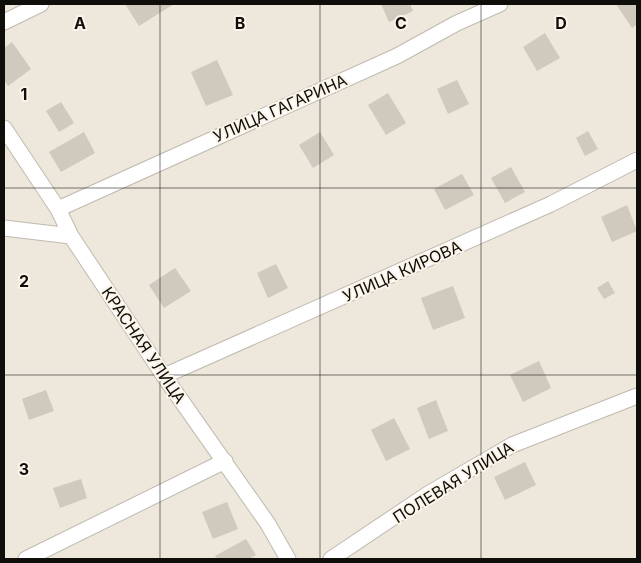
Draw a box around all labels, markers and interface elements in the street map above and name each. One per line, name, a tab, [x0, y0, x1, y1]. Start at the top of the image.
text: A	[74, 13, 86, 33]
text: B	[235, 13, 245, 33]
text: C	[395, 13, 407, 33]
text: D	[555, 13, 567, 33]
street label: УЛИЦА ГАГАРИНА	[210, 70, 350, 146]
text: 1	[21, 84, 27, 104]
street label: УЛИЦА КИРОВА	[340, 236, 464, 306]
text: 2	[19, 271, 29, 291]
street label: КРАСНАЯ УЛИЦА	[98, 283, 190, 407]
street label: ПОЛЕВАЯ УЛИЦА	[389, 437, 517, 527]
text: 3	[19, 459, 29, 479]

